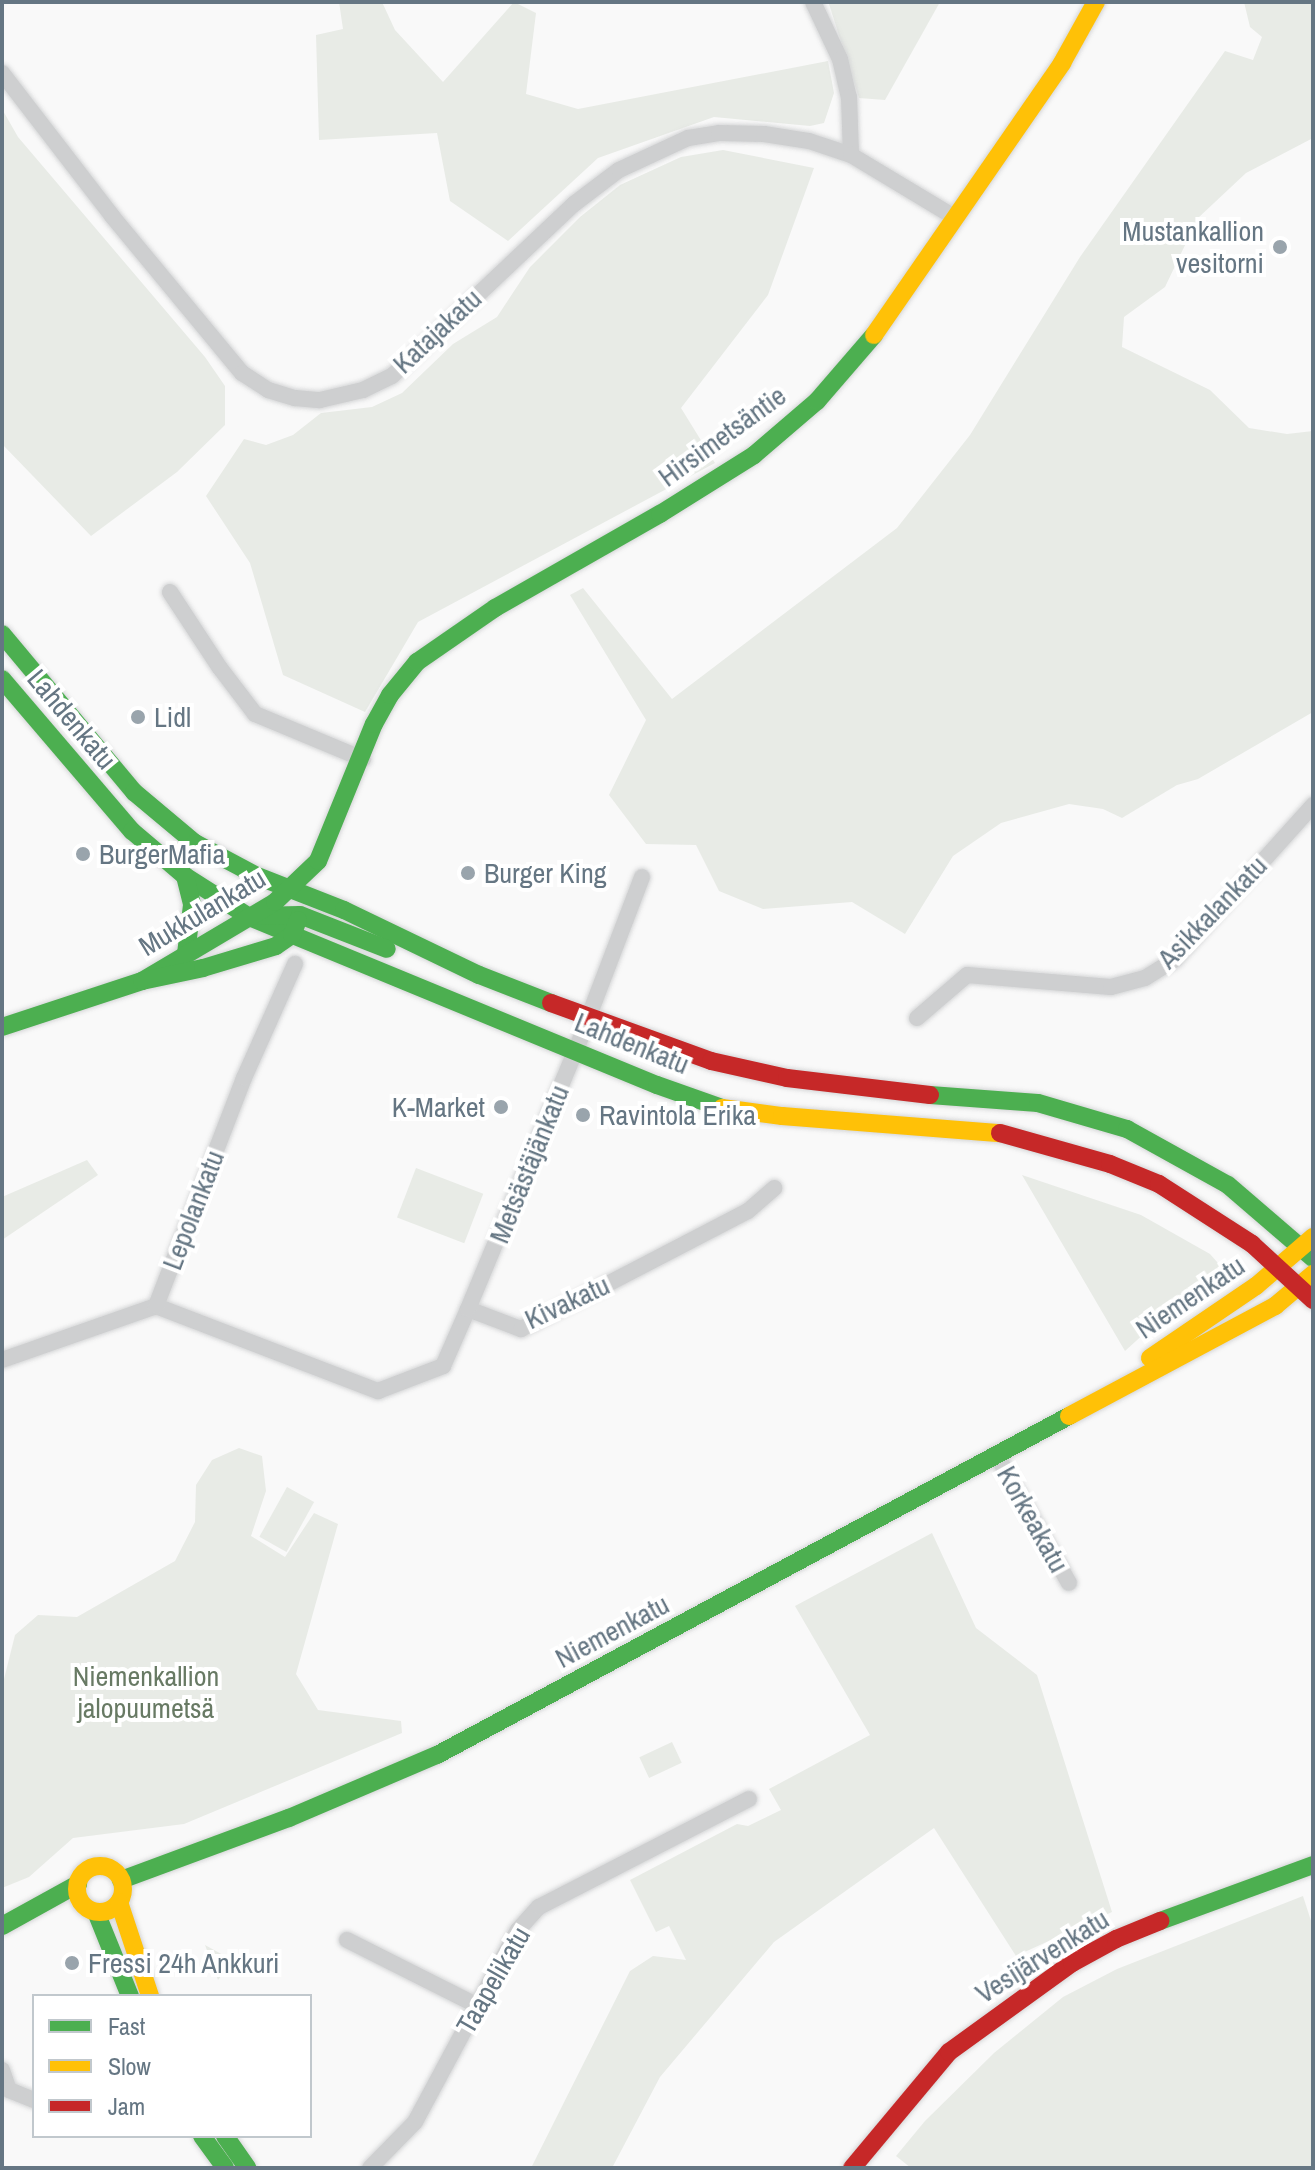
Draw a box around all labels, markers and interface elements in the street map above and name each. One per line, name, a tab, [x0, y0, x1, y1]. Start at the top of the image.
place label: Mustankallion vesitorni	[1122, 214, 1264, 280]
marker: Mustankallion vesitorni	[1271, 238, 1289, 256]
street label: Katajakatu	[386, 282, 488, 380]
street label: Hirsimetsäntie	[652, 379, 792, 493]
street label: Lahdenkatu	[21, 662, 123, 776]
place label: Lidl	[154, 700, 191, 734]
marker: Lidl	[129, 708, 147, 726]
place label: BurgerMafia	[99, 837, 225, 871]
marker: BurgerMafia	[74, 845, 92, 863]
street label: Asikkalankatu	[1150, 849, 1274, 975]
place label: Burger King	[484, 856, 607, 890]
street label: Mukkulankatu	[133, 861, 271, 963]
marker: Burger King	[459, 864, 477, 882]
street label: Lahdenkatu	[570, 1005, 694, 1081]
street label: Metsästäjänkatu	[482, 1080, 576, 1248]
place label: K-Market	[392, 1090, 485, 1124]
marker: K-Market	[492, 1098, 510, 1116]
place label: Ravintola Erika	[599, 1098, 756, 1132]
marker: Ravintola Erika	[574, 1106, 592, 1124]
street label: Lepolankatu	[155, 1146, 231, 1274]
street label: Niemenkatu	[1129, 1248, 1251, 1346]
street label: Kivakatu	[519, 1268, 615, 1336]
street label: Korkeakatu	[990, 1460, 1076, 1578]
street label: Niemenkatu	[549, 1587, 675, 1675]
park label: Niemenkallion jalopuumetsä	[73, 1659, 219, 1725]
street label: Vesijärvenkatu	[969, 1902, 1115, 2010]
street label: Taapelikatu	[449, 1921, 537, 2039]
place label: Fressi 24h Ankkuri	[88, 1946, 281, 1980]
marker: Fressi 24h Ankkuri	[63, 1954, 81, 1972]
legend	[32, 1994, 312, 2138]
text: Fast	[108, 2010, 145, 2042]
text: Slow	[108, 2050, 151, 2082]
text: Jam	[108, 2090, 145, 2122]

